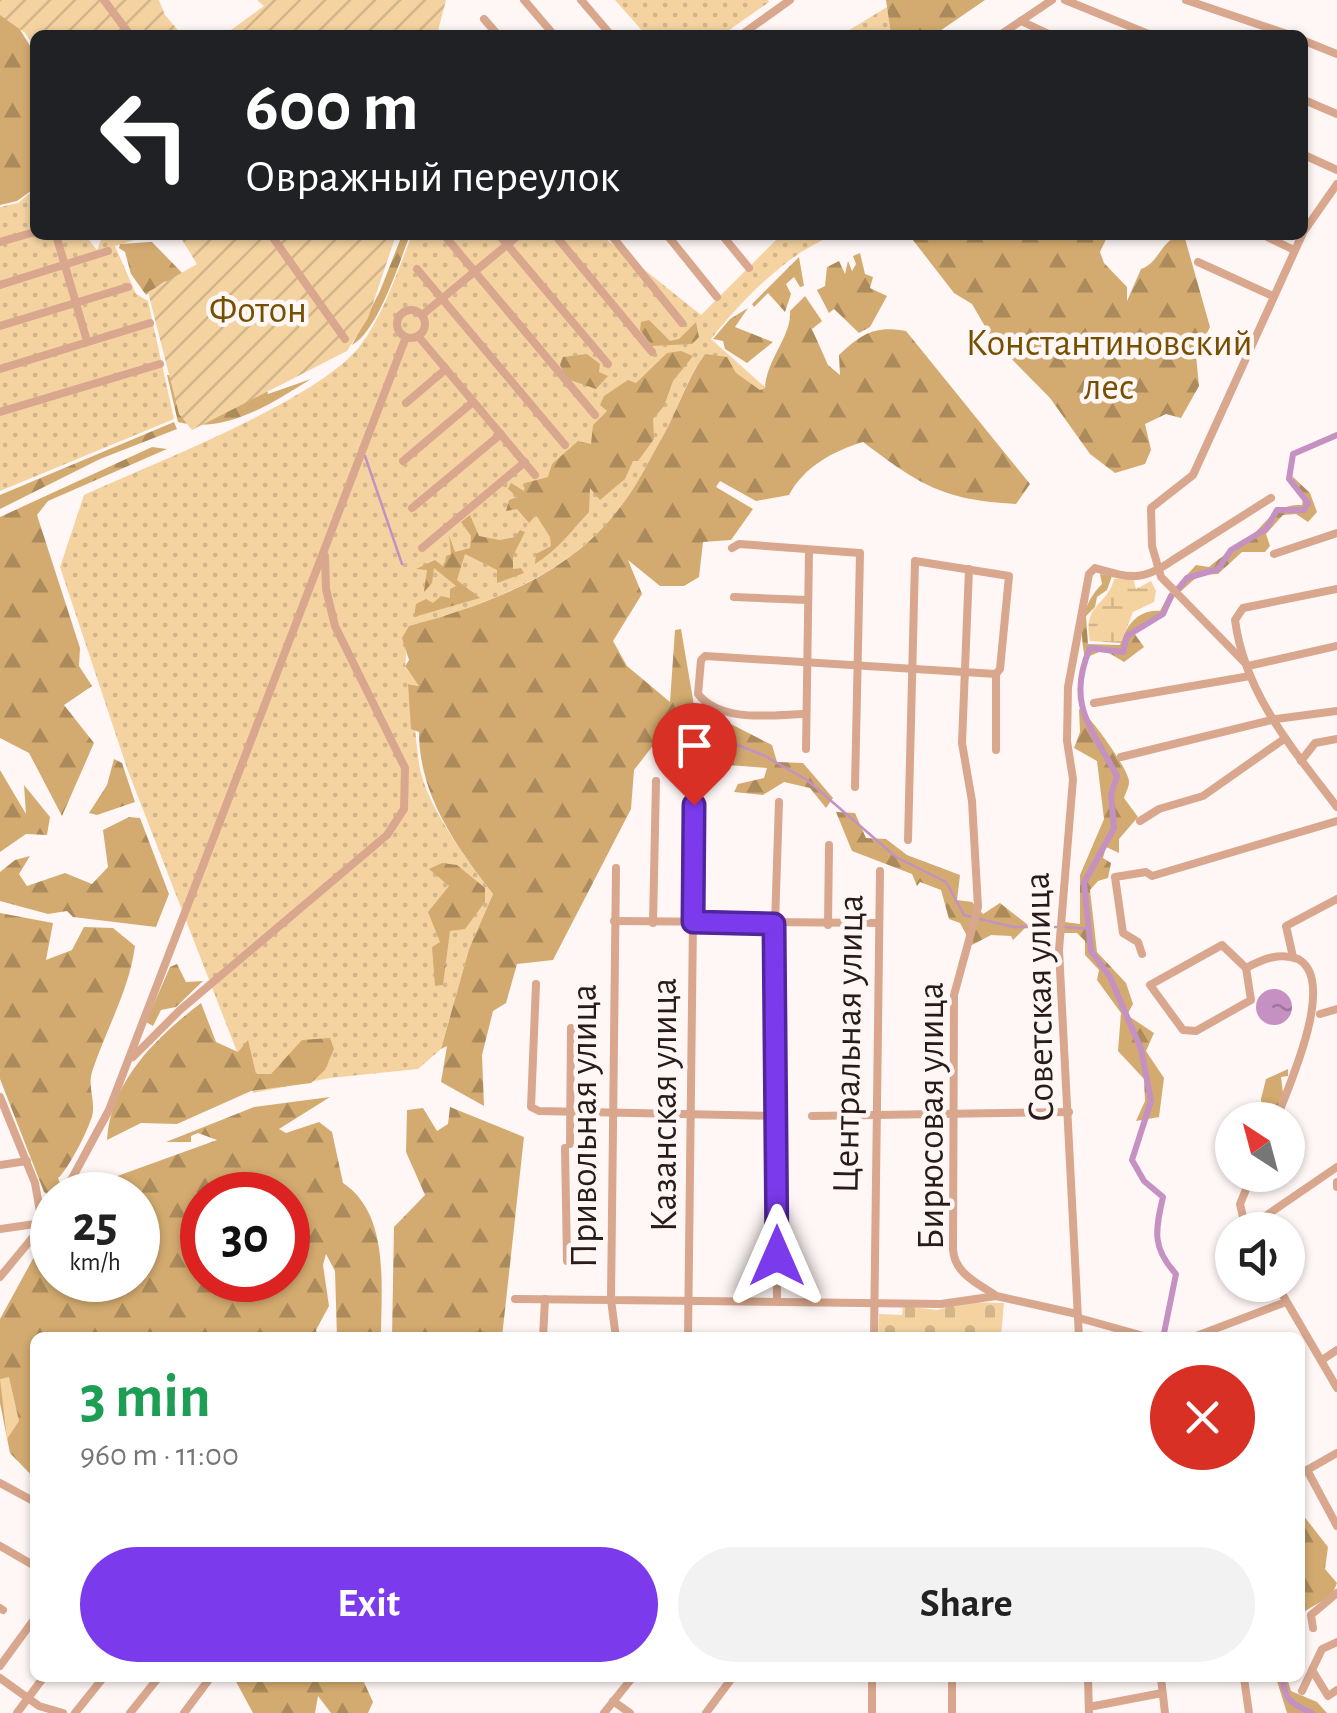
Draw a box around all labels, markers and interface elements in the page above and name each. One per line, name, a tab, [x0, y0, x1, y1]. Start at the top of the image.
icon: left	[80, 70, 210, 200]
text: 600 m	[245, 73, 419, 143]
text: Овражный переулок	[245, 155, 620, 200]
park label: Фотон	[209, 292, 307, 330]
park label: Константиновский лес	[965, 325, 1253, 407]
pin	[652, 703, 737, 806]
icon: arrive	[667, 718, 722, 773]
street label: Советская улица	[1019, 872, 1061, 1122]
street label: Центральная улица	[827, 894, 871, 1194]
street label: Казанская улица	[646, 978, 684, 1232]
street label: Бирюсовая улица	[913, 982, 951, 1250]
street label: Привольная улица	[566, 984, 604, 1268]
north arrow	[1215, 1102, 1305, 1192]
map controls	[1215, 1102, 1305, 1302]
speed limit sign: 30	[180, 1172, 310, 1302]
text: 25	[72, 1200, 118, 1250]
position arrow	[725, 1204, 829, 1308]
button: sound	[1215, 1212, 1305, 1302]
text: km/h	[69, 1250, 121, 1275]
button: close	[1150, 1365, 1255, 1470]
text: 3 min	[80, 1368, 211, 1428]
text: 960 m · 11:00	[80, 1439, 239, 1471]
button: Exit	[80, 1547, 658, 1662]
button: Share	[678, 1547, 1255, 1662]

